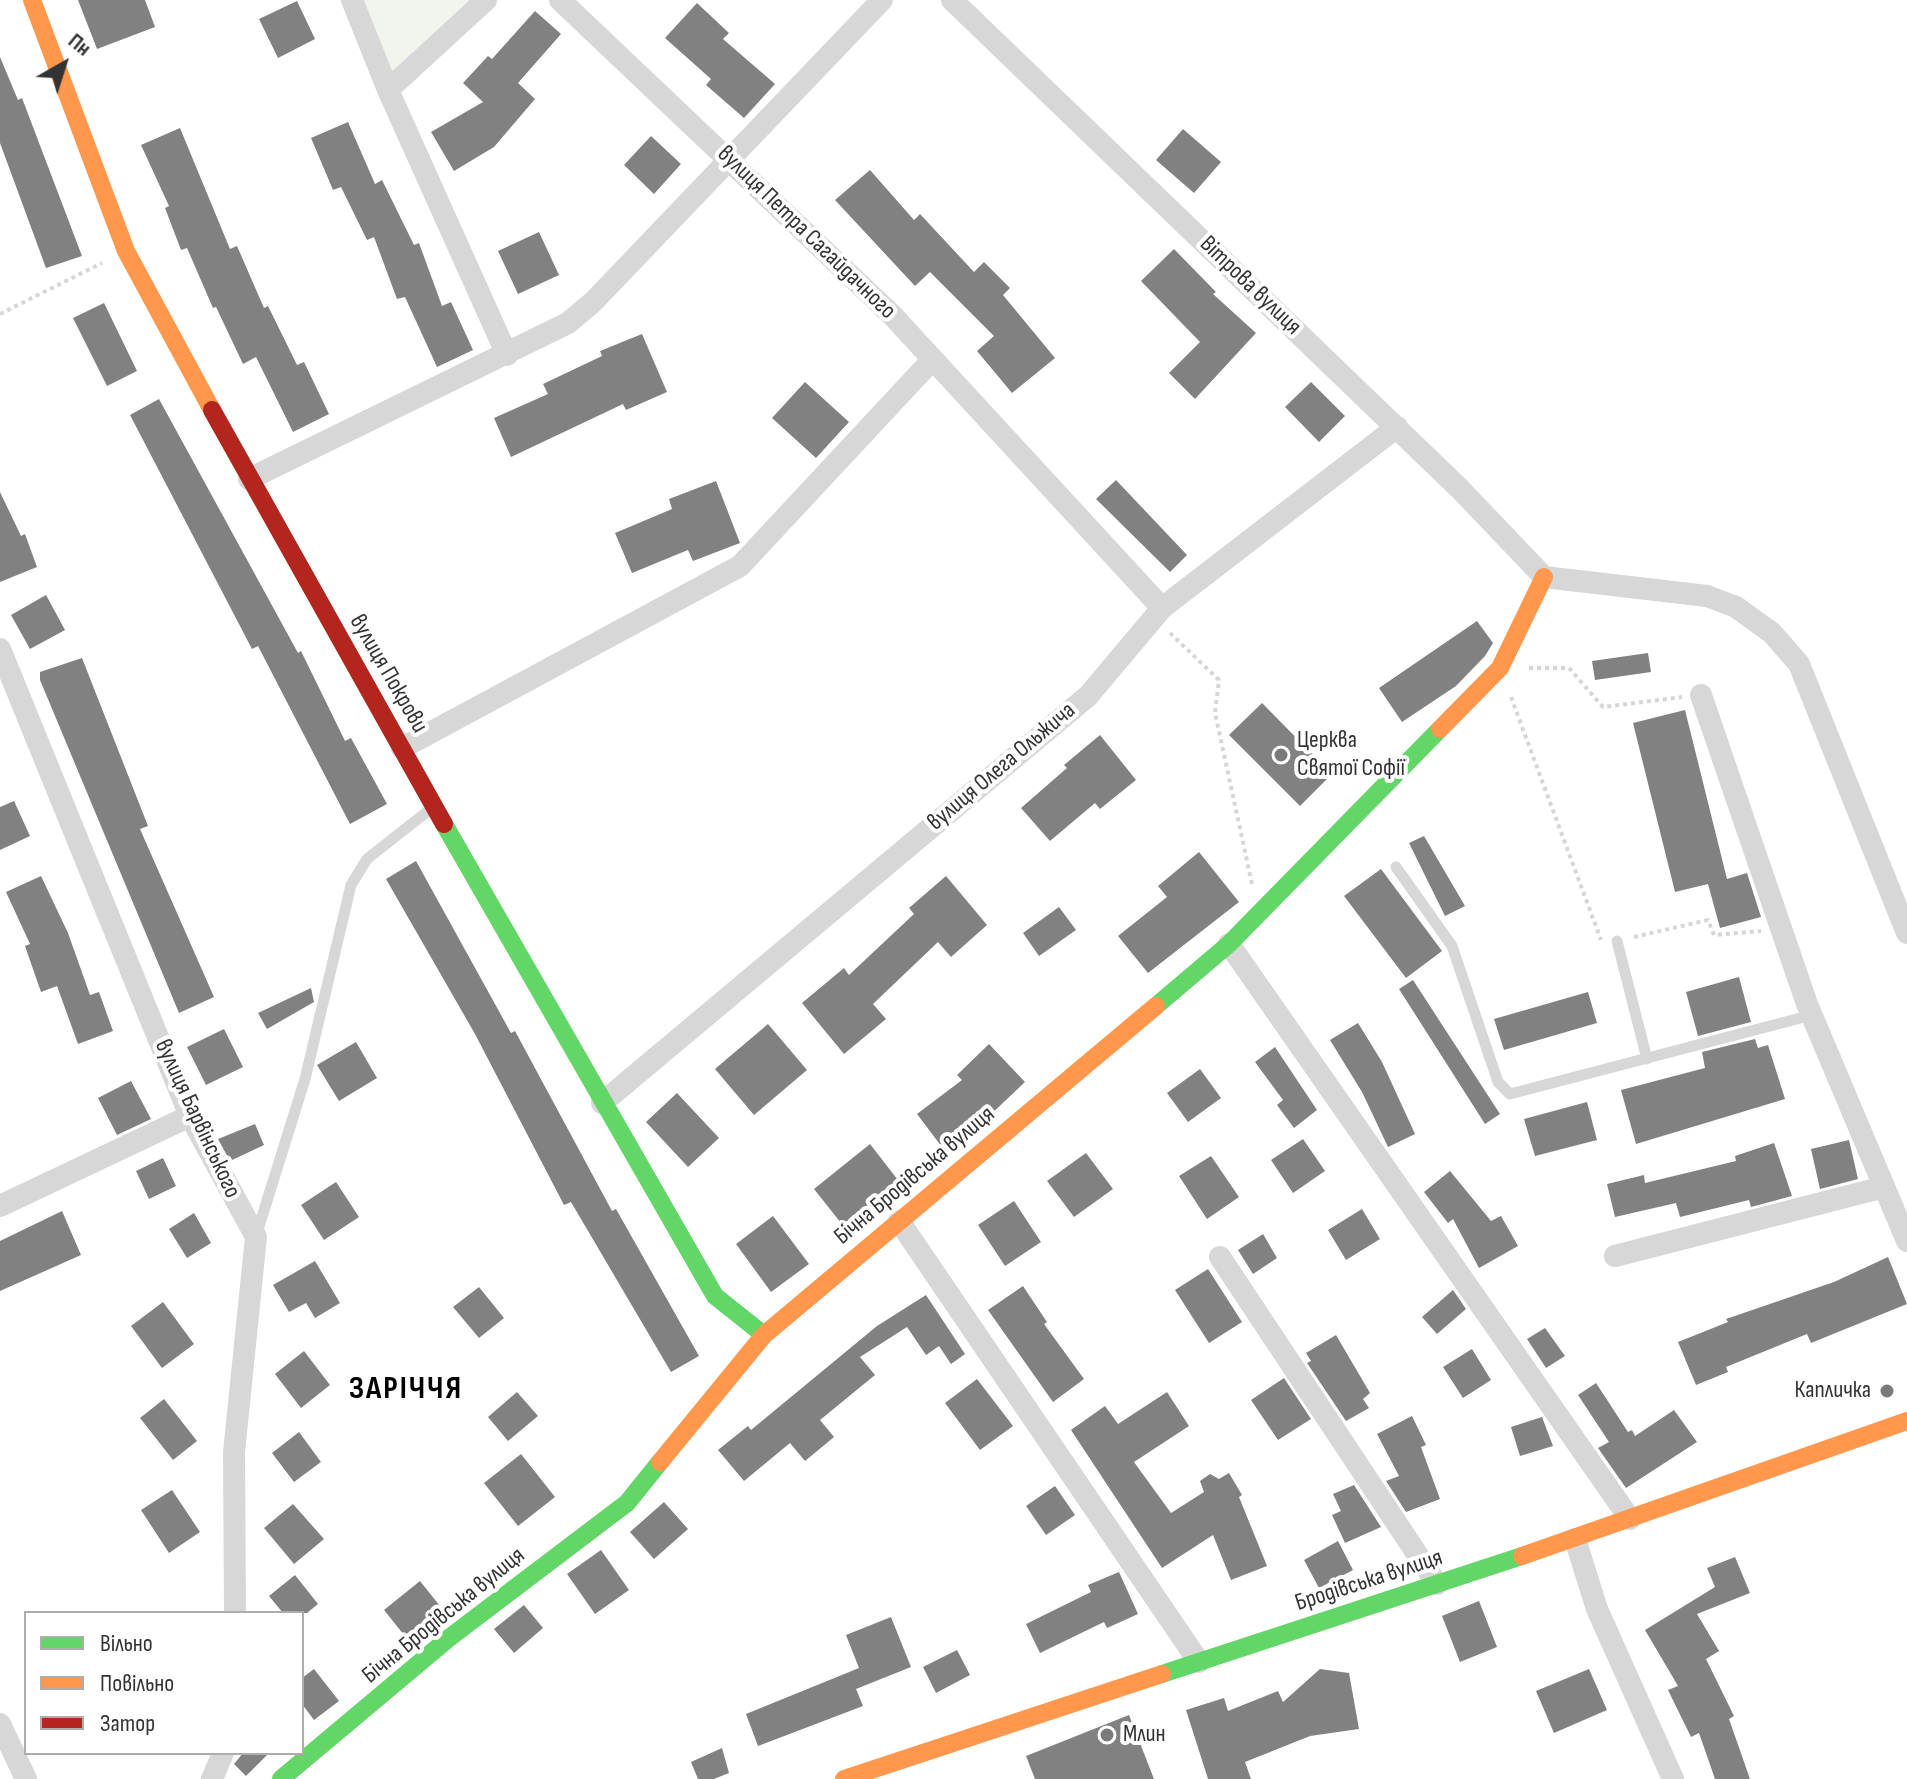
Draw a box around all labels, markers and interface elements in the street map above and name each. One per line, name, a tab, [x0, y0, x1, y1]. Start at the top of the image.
north arrow	[24, 24, 104, 104]
text: Пн	[63, 28, 96, 62]
street label: вулиця Петра Сагайдачного	[711, 140, 901, 326]
street label: Вітрова вулиця	[1193, 230, 1307, 342]
street label: вулиця Покрови	[343, 610, 433, 738]
street label: вулиця Олега Ольжича	[922, 697, 1082, 837]
place label: Церква Святої Софії	[1297, 727, 1405, 783]
marker: Церква Святої Софії	[1272, 746, 1290, 764]
street label: вулиця Барвінського	[148, 1035, 246, 1203]
street label: Бічна Бродівська вулиця	[829, 1100, 1001, 1252]
district label: ЗАРІЧЧЯ	[349, 1371, 463, 1409]
place label: Капличка	[1795, 1377, 1871, 1405]
marker: Капличка	[1878, 1382, 1896, 1400]
street label: Бічна Бродівська вулиця	[357, 1542, 531, 1690]
street label: Бродівська вулиця	[1292, 1544, 1446, 1618]
legend	[24, 1611, 304, 1755]
text: Вільно	[100, 1629, 153, 1658]
text: Повільно	[100, 1669, 174, 1698]
text: Затор	[100, 1709, 155, 1738]
place label: Млин	[1123, 1721, 1166, 1749]
marker: Млин	[1098, 1726, 1116, 1744]

